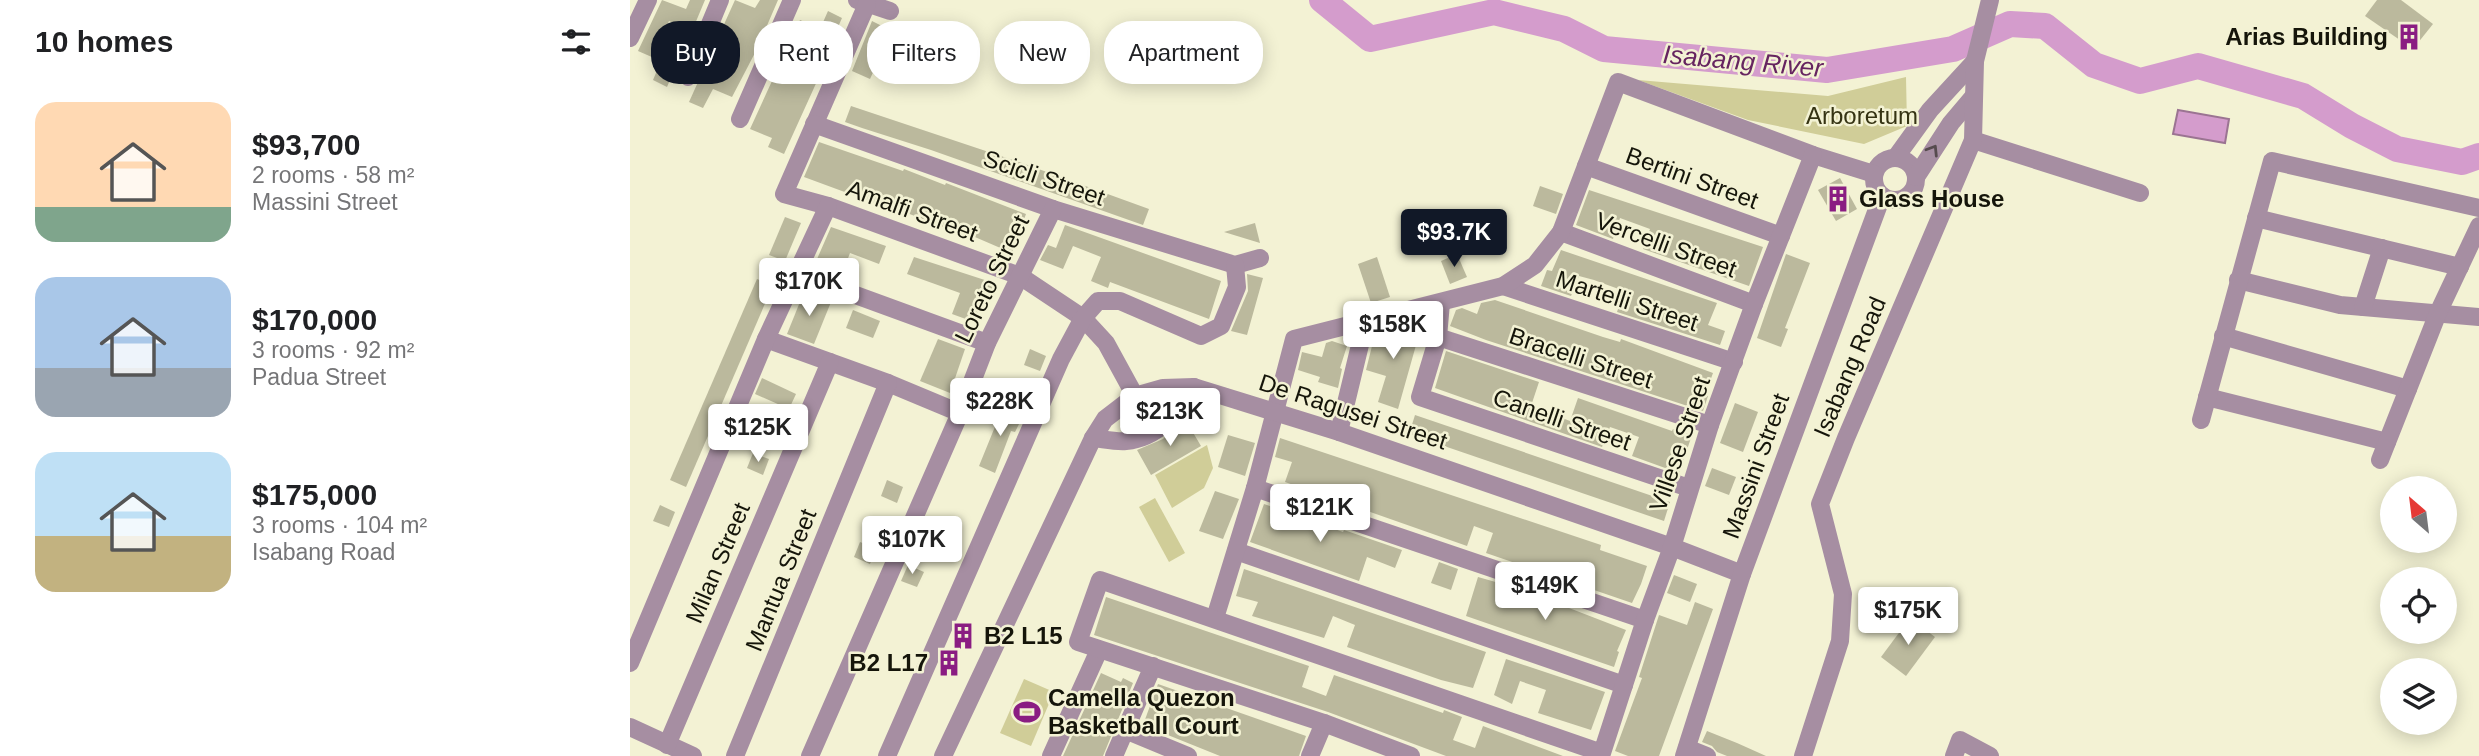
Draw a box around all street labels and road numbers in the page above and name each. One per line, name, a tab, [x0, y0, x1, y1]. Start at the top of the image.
street label: Bertini Street	[1622, 141, 1762, 214]
street label: Scicli Street	[980, 144, 1109, 211]
street label: Amalfi Street	[843, 174, 982, 247]
street label: Vercelli Street	[1592, 207, 1741, 283]
street label: Loreto Street	[949, 210, 1034, 347]
street label: Martelli Street	[1553, 265, 1702, 336]
street label: Isabang Road	[1808, 293, 1891, 441]
street label: Bracelli Street	[1506, 322, 1657, 394]
street label: De Ragusei Street	[1256, 368, 1451, 455]
street label: Villese Street	[1644, 372, 1715, 515]
street label: Canelli Street	[1490, 383, 1635, 456]
street label: Massini Street	[1717, 389, 1794, 542]
street label: Milan Street	[680, 498, 755, 627]
street label: Mantua Street	[740, 505, 821, 655]

